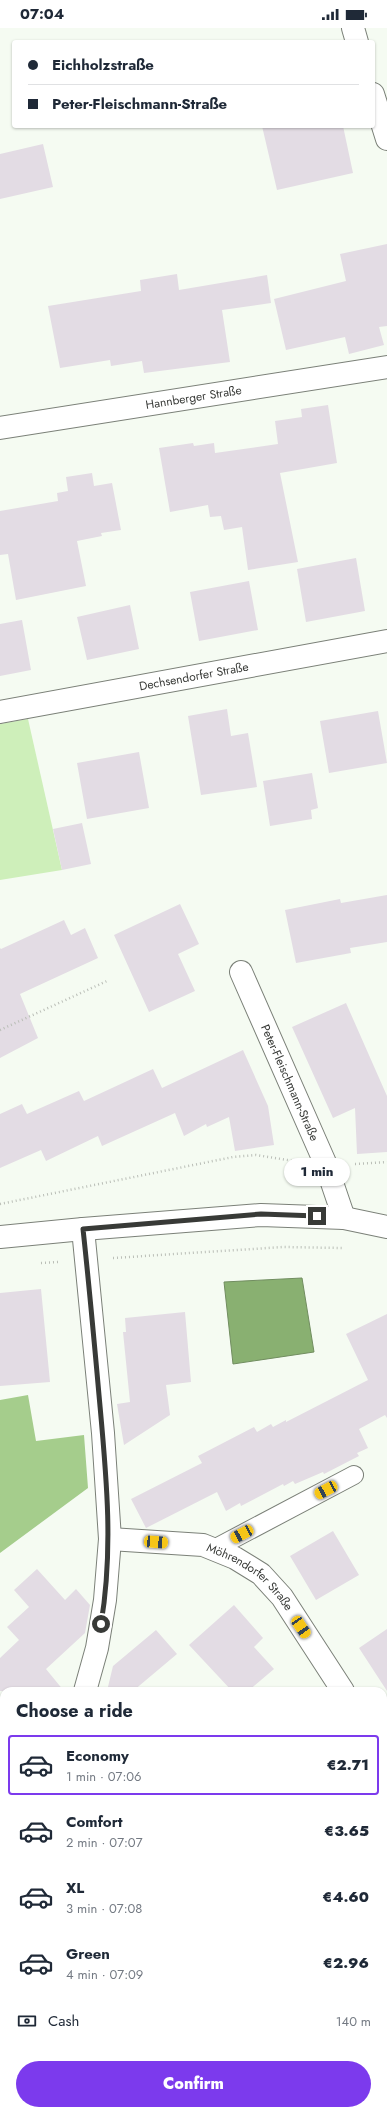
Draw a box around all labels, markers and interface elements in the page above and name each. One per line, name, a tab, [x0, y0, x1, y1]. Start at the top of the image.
text: 07:04	[20, 3, 64, 25]
text: Eichholzstraße	[52, 54, 154, 76]
text: Peter-Fleischmann-Straße	[52, 93, 227, 115]
street label: Hannberger Straße	[144, 381, 243, 414]
street label: Dechsendorfer Straße	[138, 658, 250, 695]
street label: Peter-Fleischmann-Straße	[256, 1022, 323, 1144]
callout: 1 min	[284, 1158, 350, 1186]
text: 1 min	[301, 1162, 333, 1181]
route end	[308, 1207, 326, 1225]
car	[313, 1479, 339, 1501]
car	[229, 1523, 255, 1545]
car	[144, 1535, 168, 1549]
street label: Möhrendorfer Straße	[204, 1538, 298, 1614]
car	[289, 1614, 313, 1640]
route start	[92, 1615, 110, 1633]
text: Choose a ride	[16, 1698, 133, 1724]
text: Economy	[66, 1745, 129, 1767]
icon: car	[18, 1747, 54, 1783]
text: €2.71	[326, 1754, 369, 1776]
text: 1 min · 07:06	[66, 1767, 142, 1786]
text: Comfort	[66, 1811, 123, 1833]
icon: car	[18, 1813, 54, 1849]
text: €3.65	[324, 1820, 369, 1842]
text: 2 min · 07:07	[66, 1833, 143, 1852]
text: XL	[66, 1877, 84, 1899]
icon: car	[18, 1879, 54, 1915]
text: €4.60	[322, 1886, 369, 1908]
text: 3 min · 07:08	[66, 1899, 142, 1918]
text: Green	[66, 1943, 110, 1965]
icon: car	[18, 1945, 54, 1981]
text: €2.96	[323, 1952, 369, 1974]
text: 4 min · 07:09	[66, 1965, 143, 1984]
icon: cash	[16, 2010, 38, 2032]
text: Cash	[48, 2010, 79, 2032]
text: 140 m	[336, 2012, 371, 2031]
button: Confirm	[16, 2061, 371, 2107]

